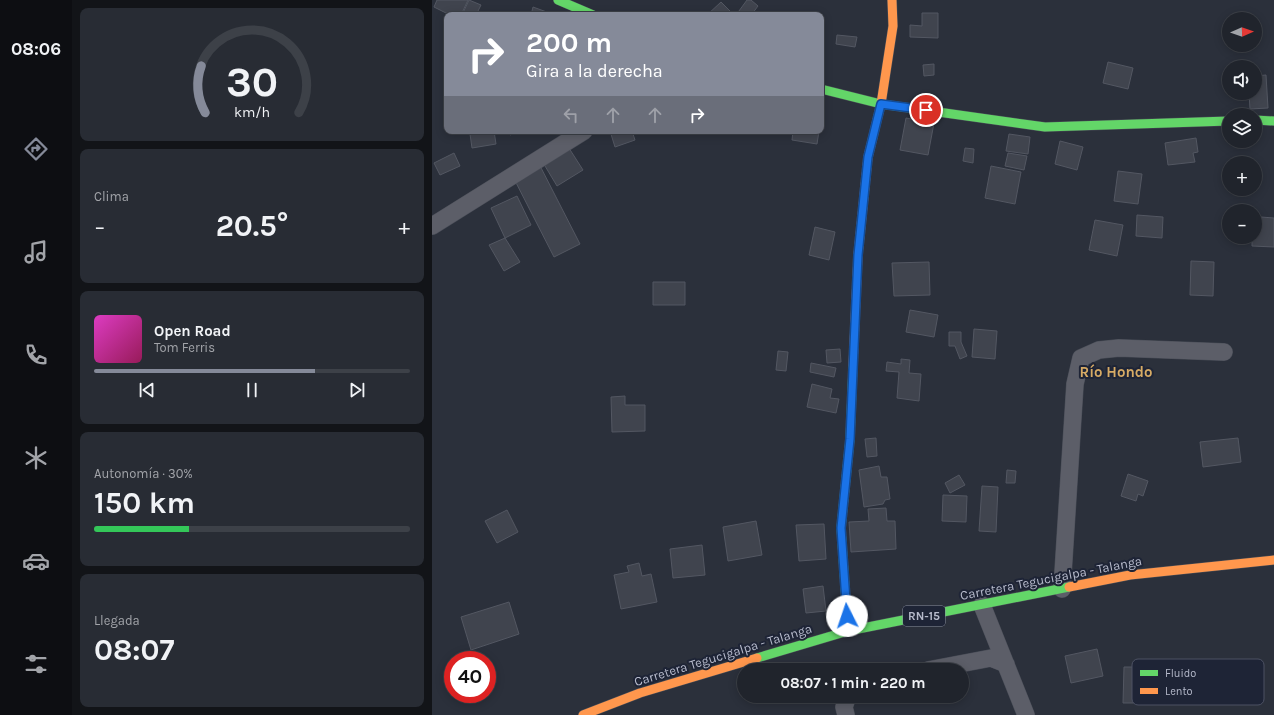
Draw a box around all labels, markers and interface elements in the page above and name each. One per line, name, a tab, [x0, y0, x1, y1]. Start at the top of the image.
north arrow	[1222, 12, 1262, 52]
map controls	[1222, 12, 1262, 244]
text: 200 m	[526, 26, 612, 59]
icon: right	[460, 28, 512, 80]
text: 08:06	[11, 38, 61, 60]
text: 30	[226, 58, 278, 106]
text: Gira a la derecha	[526, 60, 663, 82]
button: sound	[1222, 60, 1262, 100]
pin	[909, 93, 943, 127]
icon: arrive	[915, 99, 937, 121]
text: km/h	[234, 103, 270, 120]
icon: left	[560, 104, 582, 126]
icon: ahead	[602, 104, 624, 126]
icon: ahead	[644, 104, 666, 126]
icon: right	[686, 104, 708, 126]
button: layers	[1222, 108, 1262, 148]
icon: directions	[22, 135, 50, 163]
button: +	[1222, 156, 1262, 196]
text: Clima	[94, 189, 129, 204]
button: −	[1222, 204, 1262, 244]
text: 20.5°	[216, 208, 288, 244]
text: −	[94, 214, 106, 240]
text: +	[398, 214, 410, 240]
icon: music	[22, 238, 50, 266]
text: Open Road	[154, 322, 231, 340]
text: Tom Ferris	[154, 340, 215, 355]
icon: phone	[22, 341, 50, 369]
district label: Río Hondo	[1080, 363, 1152, 381]
icon: previous	[136, 379, 158, 401]
icon: pause	[241, 379, 263, 401]
icon: next	[346, 379, 368, 401]
icon: climate	[22, 444, 50, 472]
text: Autonomía · 30%	[94, 466, 193, 481]
text: 150 km	[94, 485, 195, 521]
icon: car	[22, 547, 50, 575]
street label: Carretera Tegucigalpa - Talanga	[959, 553, 1143, 603]
position arrow	[826, 595, 868, 637]
road number: RN-15	[903, 606, 945, 626]
text: Llegada	[94, 613, 140, 628]
street label: Carretera Tegucigalpa - Talanga	[632, 621, 814, 689]
text: 08:07	[94, 632, 174, 668]
icon: filters	[22, 650, 50, 678]
speed limit sign: 40	[444, 651, 496, 703]
legend	[1132, 659, 1264, 705]
text: Fluido	[1165, 667, 1196, 680]
text: 08:07 · 1 min · 220 m	[780, 674, 926, 692]
text: Lento	[1165, 685, 1193, 698]

